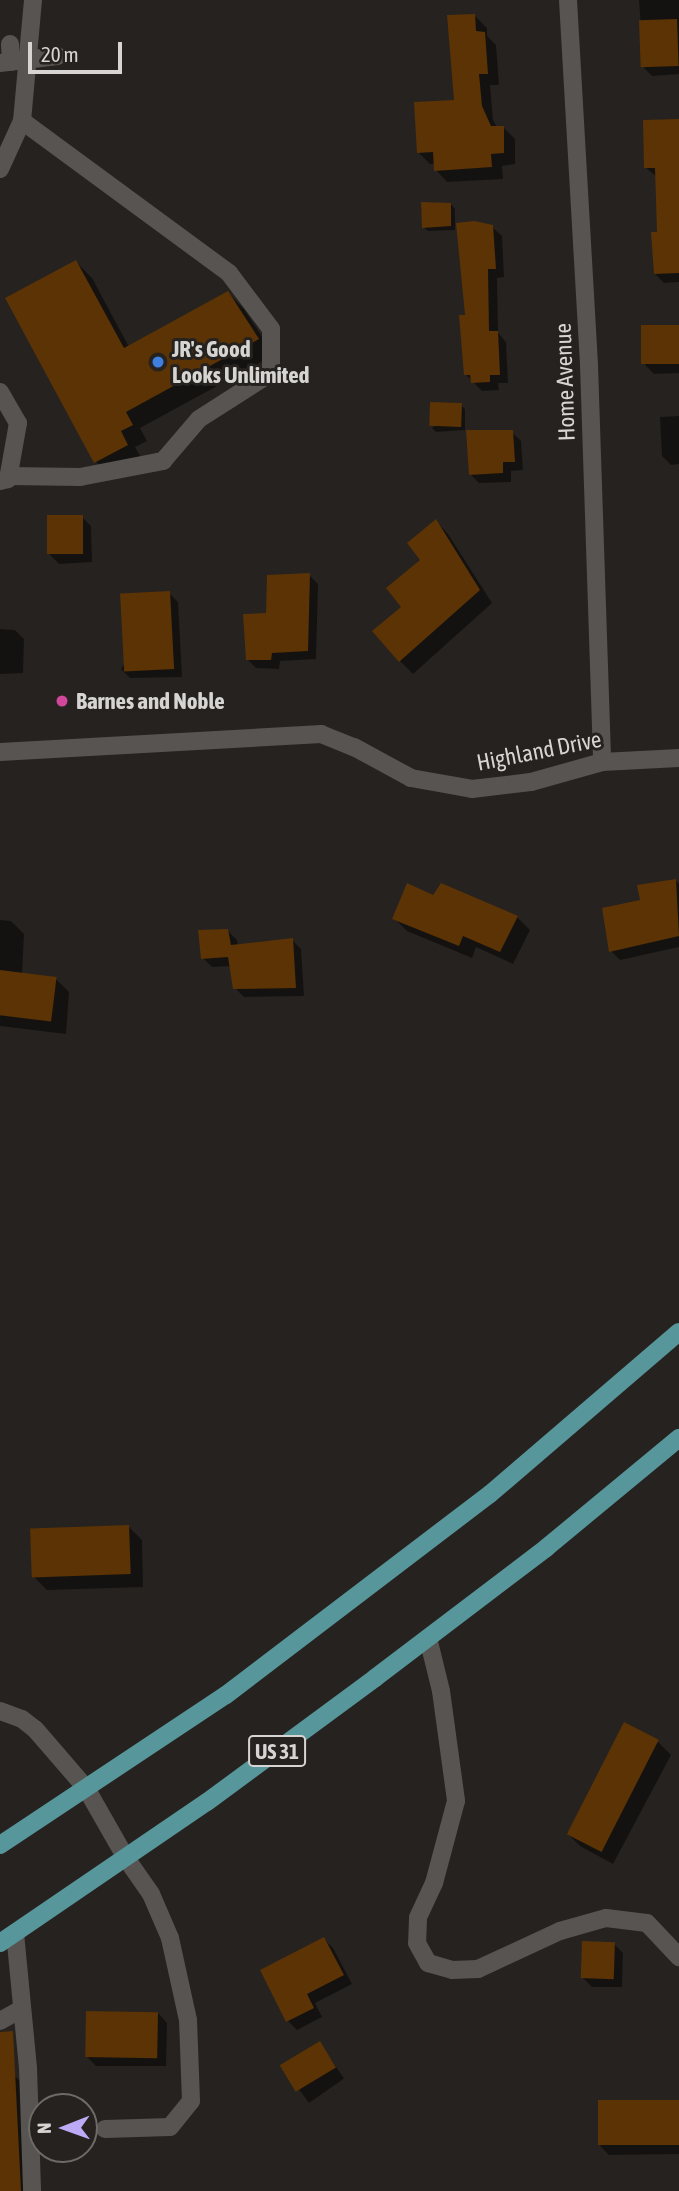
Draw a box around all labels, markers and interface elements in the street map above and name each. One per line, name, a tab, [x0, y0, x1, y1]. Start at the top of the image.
scale bar	[32, 28, 126, 72]
text: 20 m	[41, 42, 79, 66]
street label: Home Avenue	[549, 323, 581, 441]
place label: JR's Good Looks Unlimited	[172, 335, 309, 389]
marker: JR's Good Looks Unlimited	[150, 354, 166, 370]
place label: Barnes and Noble	[76, 687, 225, 715]
marker: Barnes and Noble	[54, 693, 70, 709]
street label: Highland Drive	[474, 725, 604, 777]
road number: US 31	[247, 1734, 307, 1768]
north arrow	[28, 2093, 98, 2163]
text: N	[33, 2123, 55, 2134]

